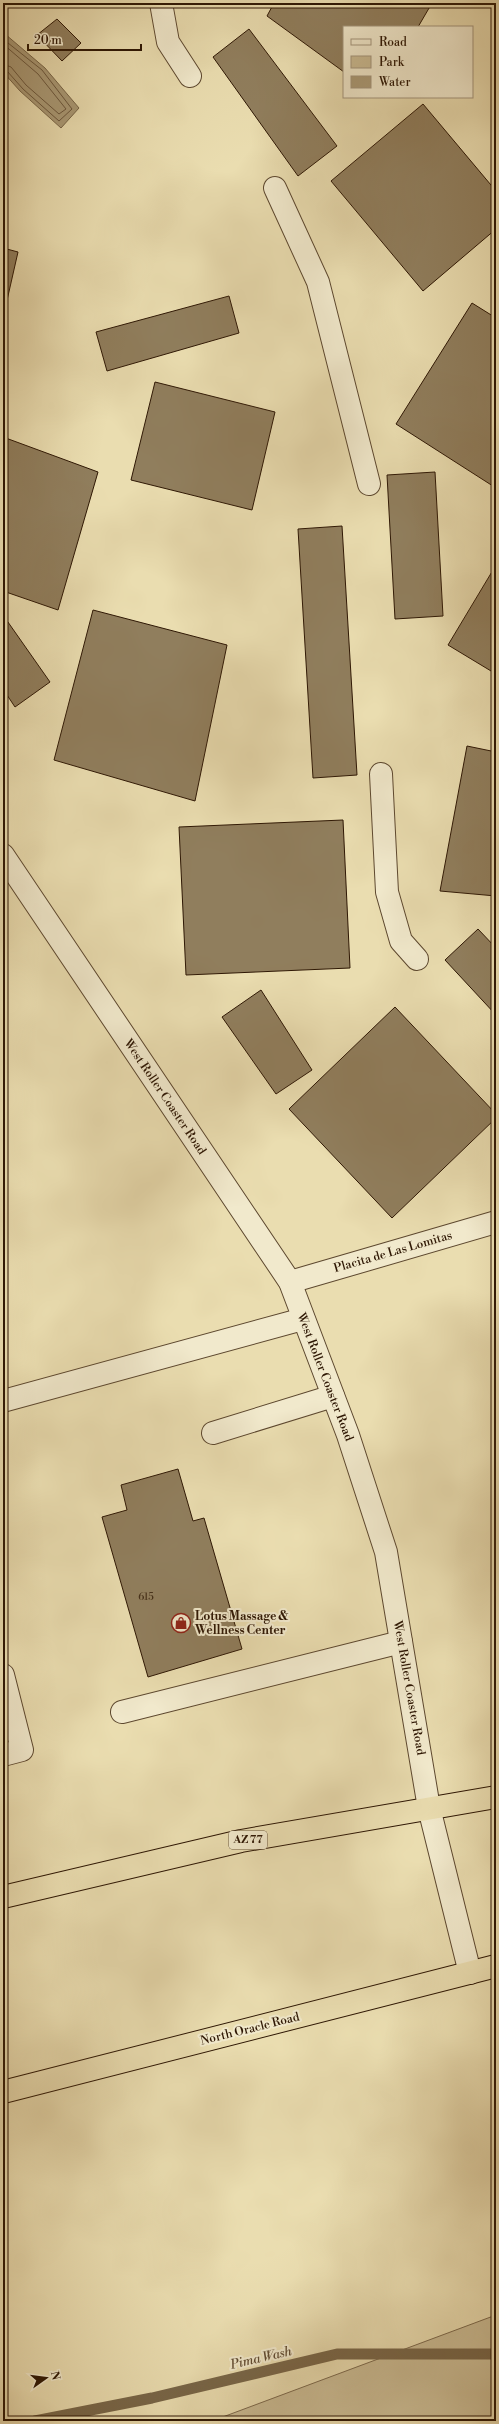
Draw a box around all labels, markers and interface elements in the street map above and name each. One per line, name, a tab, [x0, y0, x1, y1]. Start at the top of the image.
scale bar	[28, 26, 141, 52]
legend	[343, 26, 473, 98]
text: 20 m	[34, 33, 62, 48]
text: Road	[379, 35, 407, 50]
text: Park	[379, 55, 405, 70]
text: Water	[378, 75, 411, 90]
street label: West Roller Coaster Road	[120, 1036, 209, 1158]
street label: Placita de Las Lomitas	[332, 1228, 454, 1276]
street label: West Roller Coaster Road	[293, 1310, 356, 1443]
house number: 615	[138, 1591, 154, 1603]
place label: Lotus Massage & Wellness Center	[194, 1609, 288, 1638]
shop icon: Lotus Massage & Wellness Center	[170, 1612, 192, 1634]
street label: West Roller Coaster Road	[390, 1619, 428, 1757]
road number: AZ 77	[229, 1831, 267, 1849]
street label: North Oracle Road	[199, 2009, 301, 2049]
water label: Pima Wash	[228, 2343, 294, 2373]
north arrow	[26, 2358, 66, 2398]
text: N	[47, 2370, 63, 2382]

